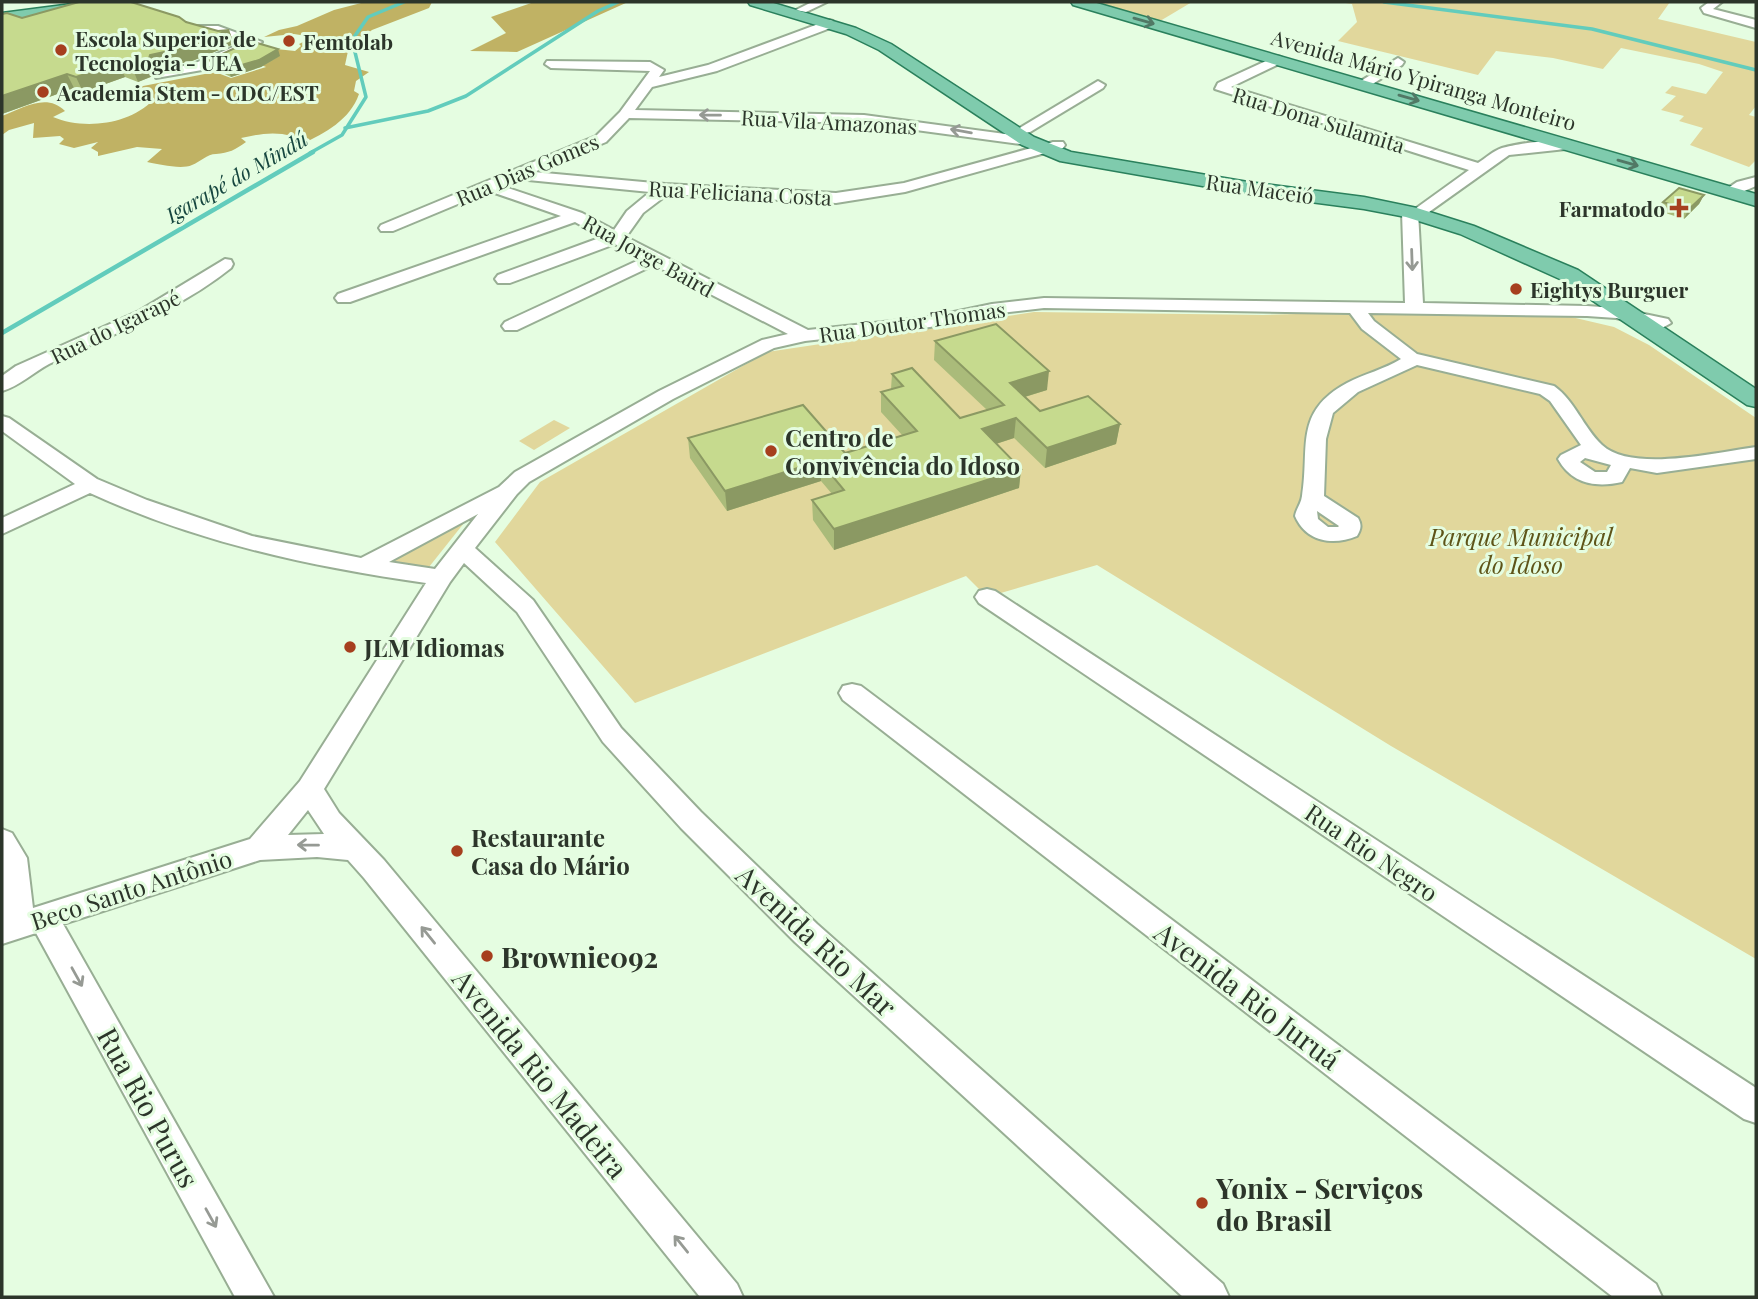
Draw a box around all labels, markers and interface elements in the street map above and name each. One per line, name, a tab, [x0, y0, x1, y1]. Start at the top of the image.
one-way arrow	[1133, 15, 1155, 28]
street label: Avenida Mário Ypiranga Monteiro	[1267, 22, 1580, 136]
place label: Escola Superior de Tecnologia - UEA	[75, 24, 256, 76]
place label: Femtolab	[303, 27, 393, 55]
marker: Femtolab	[281, 33, 297, 49]
marker: Escola Superior de Tecnologia - UEA	[53, 42, 69, 58]
place label: Academia Stem - CDC/EST	[56, 78, 319, 106]
street label: Rua Dona Sulamita	[1230, 80, 1409, 159]
marker: Academia Stem - CDC/EST	[35, 84, 51, 100]
one-way arrow	[1398, 93, 1420, 106]
street label: Rua Vila Amazonas	[740, 102, 918, 140]
one-way arrow	[699, 108, 722, 122]
water label: Igarapé do Mindú	[159, 124, 312, 229]
one-way arrow	[950, 124, 973, 137]
street label: Rua Dias Gomes	[451, 126, 603, 212]
one-way arrow	[1616, 157, 1638, 170]
street label: Rua Maceió	[1204, 167, 1316, 209]
street label: Rua Feliciana Costa	[648, 173, 833, 211]
place label: Farmatodo	[1559, 194, 1665, 222]
marker: Farmatodo	[1671, 200, 1687, 216]
street label: Rua Jorge Baird	[578, 207, 720, 303]
one-way arrow	[1405, 248, 1418, 271]
place label: Eightys Burguer	[1530, 275, 1688, 303]
marker: Eightys Burguer	[1508, 281, 1524, 297]
street label: Rua do Igarapé	[45, 282, 185, 370]
street label: Rua Doutor Thomas	[817, 294, 1007, 348]
place label: Centro de Convivência do Idoso	[785, 421, 1020, 481]
marker: Centro de Convivência do Idoso	[763, 443, 779, 459]
park label: Parque Municipal do Idoso	[1428, 520, 1614, 580]
place label: JLM Idiomas	[363, 631, 505, 663]
marker: JLM Idiomas	[342, 639, 358, 655]
street label: Rua Rio Negro	[1299, 796, 1445, 908]
place label: Restaurante Casa do Mário	[471, 821, 630, 881]
one-way arrow	[297, 838, 320, 852]
street label: Beco Santo Antônio	[26, 841, 236, 937]
marker: Restaurante Casa do Mário	[449, 843, 465, 859]
street label: Avenida Rio Mar	[728, 855, 905, 1024]
street label: Avenida Rio Juruá	[1147, 912, 1348, 1077]
one-way arrow	[421, 927, 436, 945]
place label: Brownie092	[501, 938, 658, 975]
marker: Brownie092	[479, 948, 495, 964]
street label: Avenida Rio Madeira	[445, 960, 637, 1185]
one-way arrow	[70, 966, 84, 986]
street label: Rua Rio Purus	[90, 1020, 208, 1194]
place label: Yonix - Serviços do Brasil	[1215, 1169, 1423, 1238]
marker: Yonix - Serviços do Brasil	[1194, 1195, 1210, 1211]
one-way arrow	[205, 1207, 218, 1228]
one-way arrow	[673, 1236, 689, 1254]

